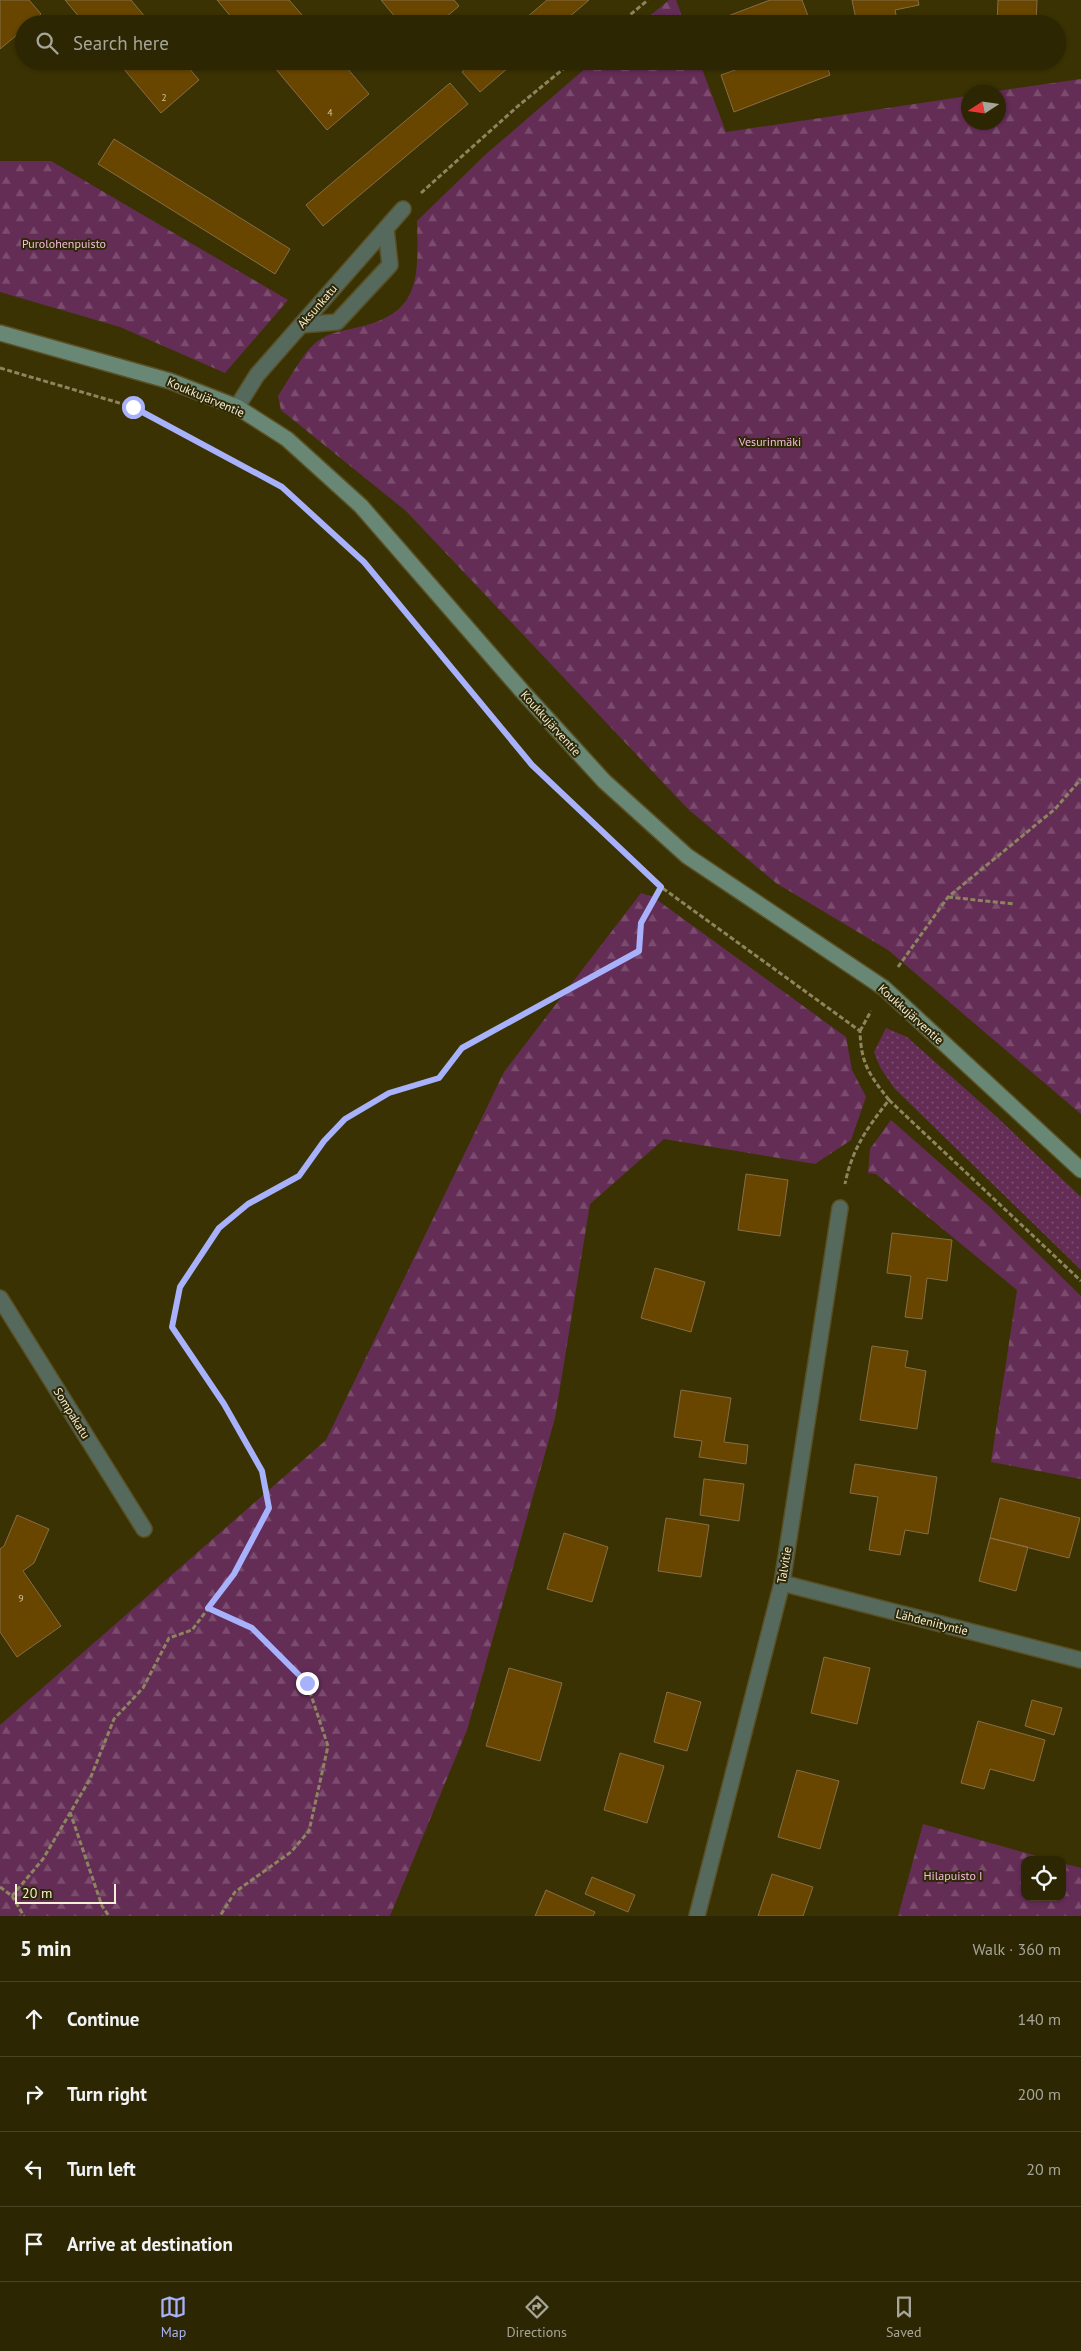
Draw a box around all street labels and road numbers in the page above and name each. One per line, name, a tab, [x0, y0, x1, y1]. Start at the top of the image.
street label: Aksunkatu	[294, 281, 340, 331]
street label: Koukkujärventie	[165, 374, 247, 420]
street label: Koukkujärventie	[518, 687, 584, 759]
street label: Koukkujärventie	[875, 981, 947, 1047]
street label: Sompakatu	[50, 1385, 94, 1441]
street label: Talvitie	[773, 1545, 795, 1585]
street label: Lähdeniityntie	[894, 1606, 970, 1638]

